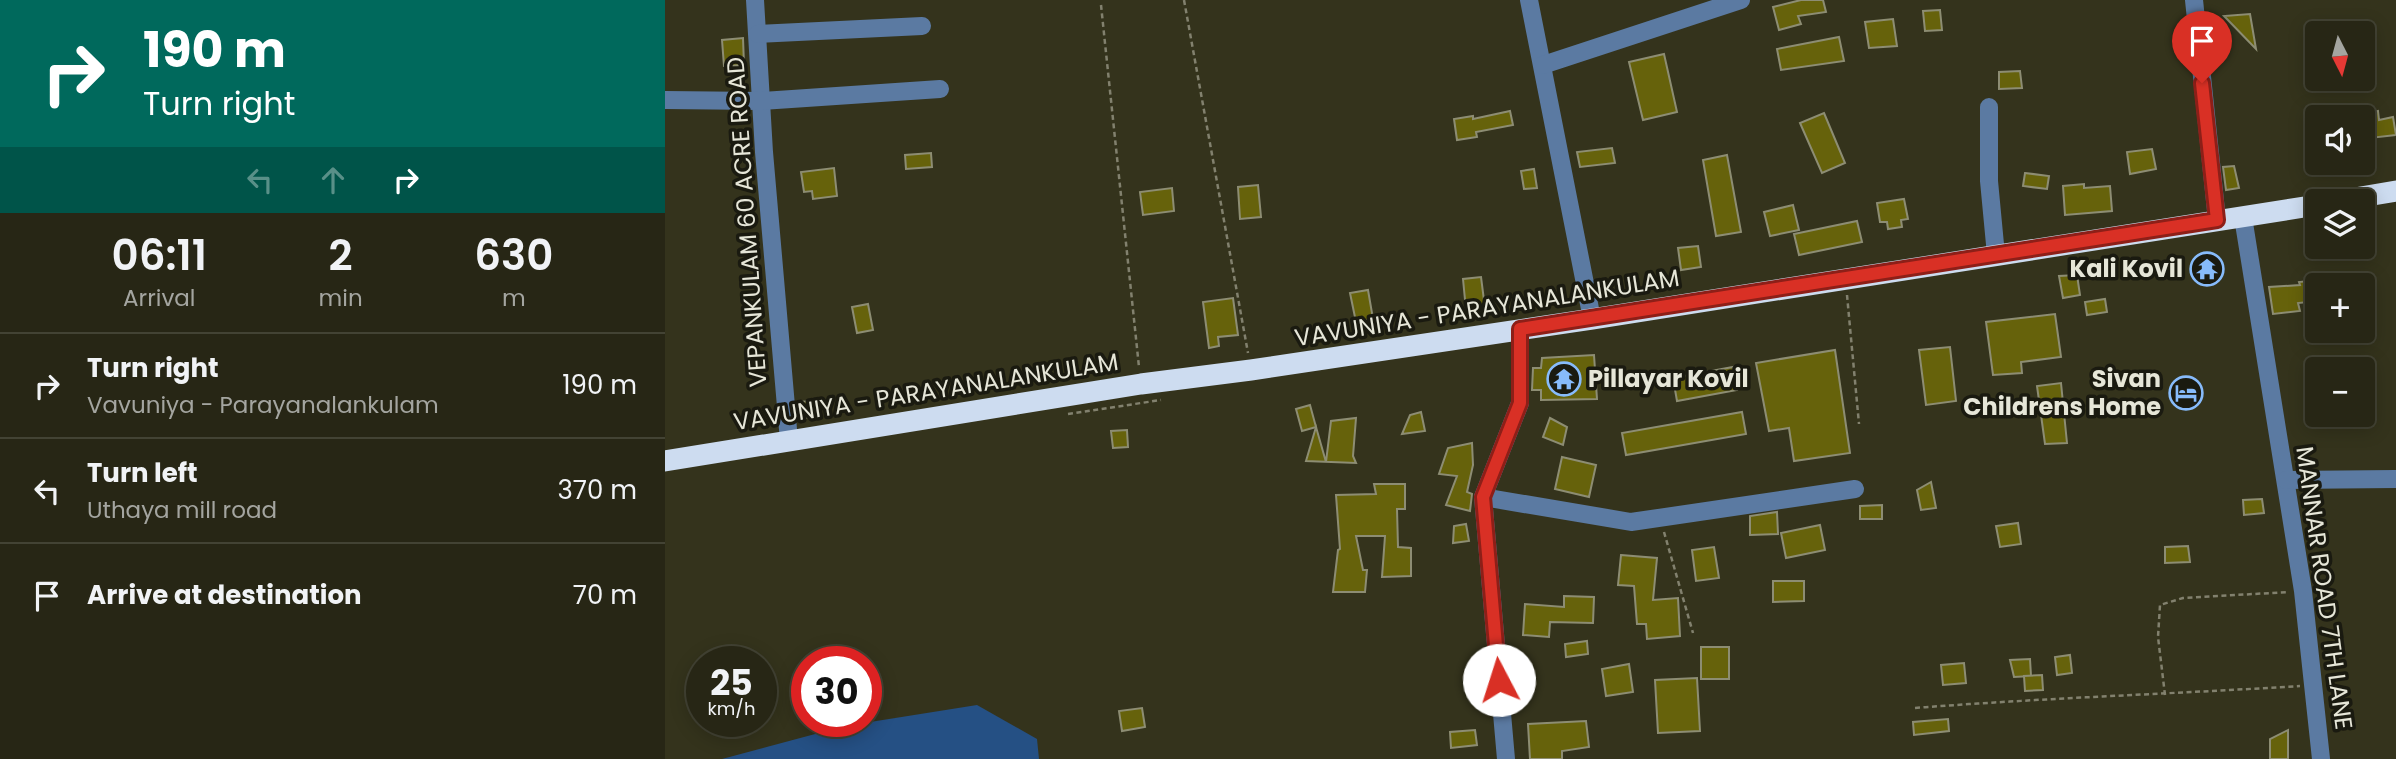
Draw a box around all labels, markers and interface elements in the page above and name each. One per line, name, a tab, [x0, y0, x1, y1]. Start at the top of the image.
pin	[2172, 11, 2232, 83]
text: 190 m	[143, 16, 286, 84]
north arrow	[2305, 21, 2375, 91]
map controls	[2305, 21, 2375, 427]
icon: arrive	[2183, 22, 2221, 60]
icon: right	[28, 28, 119, 119]
street label: VEPANKULAM 60 ACRE ROAD	[718, 56, 775, 388]
text: Turn right	[143, 81, 295, 126]
button: sound	[2305, 105, 2375, 175]
icon: left	[241, 161, 279, 199]
icon: ahead	[314, 161, 352, 199]
icon: right	[387, 161, 425, 199]
button: layers	[2305, 189, 2375, 259]
text: 06:11	[112, 226, 207, 285]
text: 2	[329, 226, 353, 285]
text: 630	[474, 226, 553, 285]
temple icon: Kali Kovil	[2188, 250, 2226, 288]
place label: Kali Kovil	[2070, 252, 2183, 285]
street label: VAVUNIYA - PARAYANALANKULAM	[1292, 261, 1682, 354]
button: +	[2305, 273, 2375, 343]
text: Arrival	[123, 282, 196, 314]
text: min	[319, 282, 363, 314]
text: m	[502, 282, 526, 314]
street label: VAVUNIYA - PARAYANALANKULAM	[731, 345, 1121, 438]
text: Turn right	[87, 350, 219, 386]
button: −	[2305, 357, 2375, 427]
temple icon: Pillayar Kovil	[1545, 360, 1583, 398]
place label: Pillayar Kovil	[1588, 362, 1749, 395]
place label: Sivan Childrens Home	[1963, 362, 2161, 423]
icon: right	[28, 367, 66, 405]
text: 190 m	[562, 367, 637, 403]
hotel icon: Sivan Childrens Home	[2167, 374, 2205, 412]
text: Vavuniya - Parayanalankulam	[87, 389, 439, 421]
street label: MANNAR ROAD 7TH LANE	[2288, 444, 2361, 732]
text: Turn left	[87, 455, 198, 491]
icon: left	[28, 472, 66, 510]
text: 370 m	[557, 472, 637, 508]
text: Uthaya mill road	[87, 494, 277, 526]
icon: arrive	[28, 577, 66, 615]
text: Arrive at destination	[87, 577, 362, 613]
text: 70 m	[573, 577, 637, 613]
position arrow	[1462, 643, 1536, 717]
speed limit sign: 30	[791, 646, 882, 737]
text: 25	[710, 658, 753, 707]
text: km/h	[708, 696, 755, 721]

